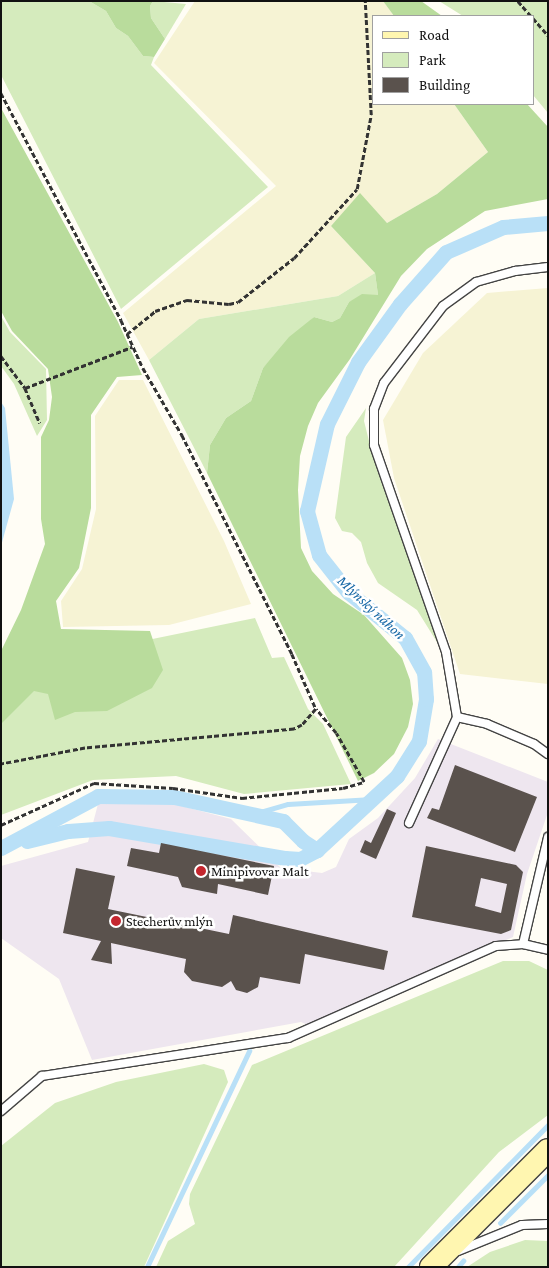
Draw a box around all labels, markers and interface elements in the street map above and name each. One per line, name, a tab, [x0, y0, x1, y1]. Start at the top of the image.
legend	[372, 15, 534, 105]
text: Road	[419, 27, 449, 43]
text: Park	[419, 52, 446, 68]
text: Building	[419, 77, 470, 93]
water label: Mlýnský náhon	[333, 572, 409, 644]
place label: Minipivovar Malt	[211, 863, 309, 879]
marker: Minipivovar Malt	[195, 865, 207, 877]
place label: Stecherův mlýn	[126, 913, 213, 929]
marker: Stecherův mlýn	[110, 915, 122, 927]

